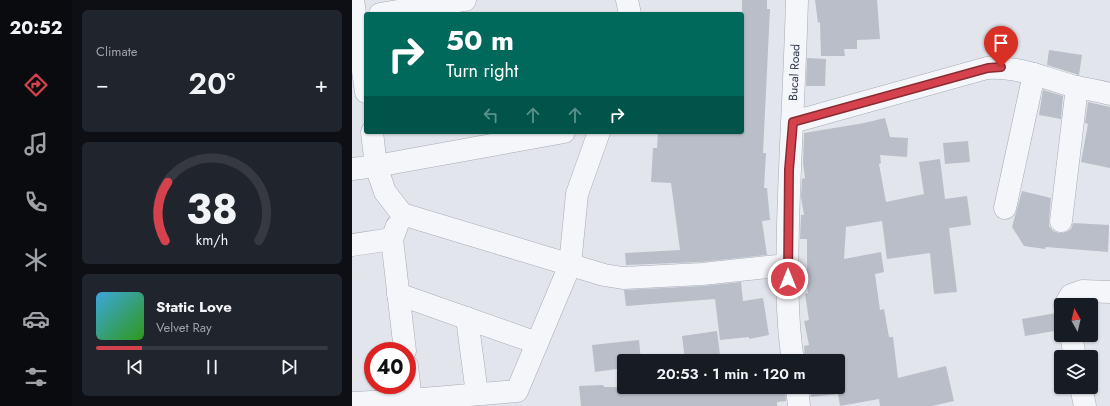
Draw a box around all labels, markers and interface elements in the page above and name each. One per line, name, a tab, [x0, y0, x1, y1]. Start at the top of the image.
text: 20:52	[10, 15, 62, 41]
text: 50 m	[446, 20, 514, 61]
pin	[984, 26, 1018, 67]
icon: right	[380, 28, 432, 80]
icon: arrive	[990, 32, 1012, 54]
text: Climate	[96, 42, 137, 61]
street label: Bucal Road	[784, 44, 805, 101]
text: Turn right	[446, 58, 518, 84]
text: 20°	[188, 62, 235, 105]
text: −	[96, 68, 109, 100]
text: +	[314, 68, 328, 100]
icon: directions	[22, 71, 50, 99]
icon: left	[480, 104, 502, 126]
icon: ahead	[522, 104, 544, 126]
icon: ahead	[564, 104, 586, 126]
icon: right	[606, 104, 628, 126]
icon: music	[22, 130, 50, 158]
text: 38	[186, 179, 238, 240]
icon: phone	[22, 188, 50, 216]
text: km/h	[196, 230, 228, 250]
icon: climate	[22, 246, 50, 274]
position arrow	[767, 258, 809, 300]
text: Static Love	[156, 296, 232, 318]
north arrow	[1054, 298, 1098, 342]
map controls	[1054, 298, 1098, 394]
icon: car	[22, 305, 50, 333]
text: Velvet Ray	[156, 318, 212, 337]
speed limit sign: 40	[364, 342, 416, 394]
button: layers	[1054, 350, 1098, 394]
icon: previous	[124, 356, 146, 378]
icon: pause	[201, 356, 223, 378]
icon: next	[278, 356, 300, 378]
icon: filters	[22, 363, 50, 391]
text: 20:53 · 1 min · 120 m	[656, 363, 806, 385]

